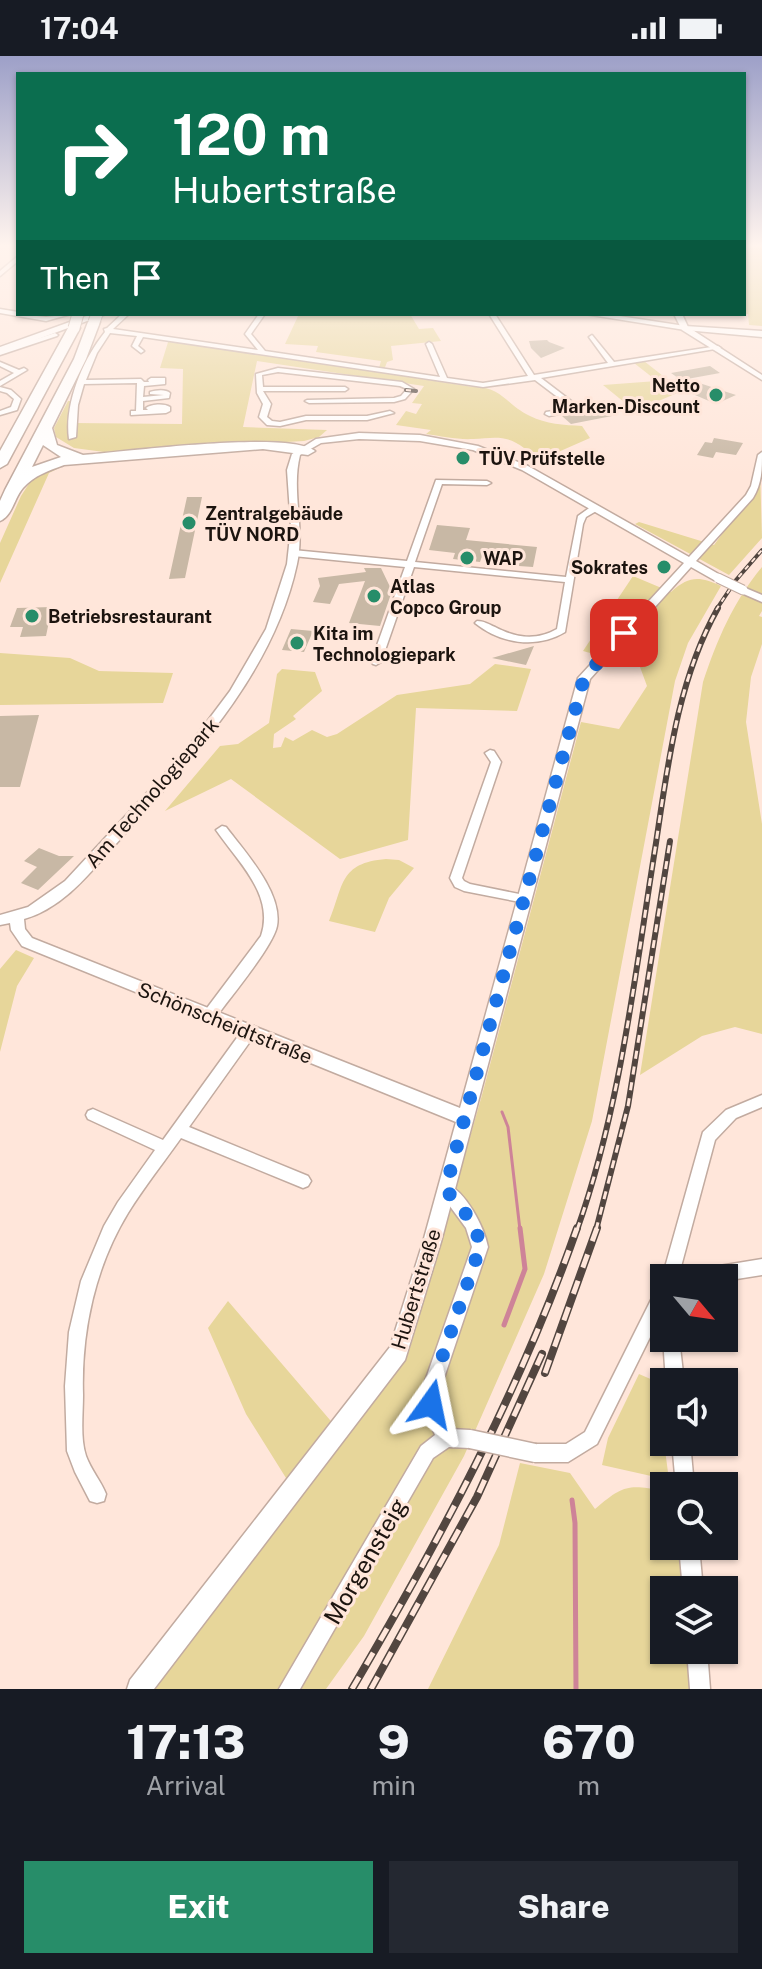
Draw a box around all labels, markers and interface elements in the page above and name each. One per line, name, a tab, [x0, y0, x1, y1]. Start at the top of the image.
text: 17:04	[40, 10, 119, 46]
text: 120 m	[172, 102, 330, 168]
icon: right	[40, 104, 144, 208]
text: Hubertstraße	[172, 169, 397, 211]
icon: arrive	[125, 256, 169, 300]
text: Then	[40, 260, 109, 296]
place label: Netto Marken-Discount	[552, 375, 700, 417]
marker: Netto Marken-Discount	[707, 386, 725, 404]
place label: TÜV Prüfstelle	[479, 447, 605, 469]
marker: TÜV Prüfstelle	[454, 449, 472, 467]
place label: Zentralgebäude TÜV NORD	[205, 503, 343, 545]
marker: Zentralgebäude TÜV NORD	[180, 514, 198, 532]
place label: WAP	[483, 548, 524, 569]
marker: WAP	[458, 549, 476, 567]
place label: Sokrates	[571, 557, 648, 578]
marker: Sokrates	[655, 558, 673, 576]
place label: Atlas Copco Group	[390, 576, 502, 618]
marker: Atlas Copco Group	[365, 587, 383, 605]
pin	[590, 599, 658, 667]
place label: Betriebsrestaurant	[48, 606, 212, 627]
marker: Betriebsrestaurant	[23, 607, 41, 625]
icon: arrive	[602, 611, 646, 655]
place label: Kita im Technologiepark	[313, 623, 456, 665]
marker: Kita im Technologiepark	[288, 634, 306, 652]
street label: Am Technologiepark	[80, 713, 224, 873]
street label: Schönscheidtstraße	[134, 977, 316, 1069]
street label: Hubertstraße	[386, 1226, 446, 1352]
north arrow	[650, 1264, 738, 1352]
map controls	[650, 1264, 738, 1664]
position arrow	[389, 1362, 473, 1446]
button: sound	[650, 1368, 738, 1456]
button: search	[650, 1472, 738, 1560]
street label: Morgensteig	[318, 1493, 412, 1629]
button: layers	[650, 1576, 738, 1664]
text: 17:13	[126, 1713, 245, 1770]
text: 9	[378, 1713, 410, 1770]
text: 670	[542, 1713, 636, 1770]
text: Arrival	[146, 1770, 226, 1801]
text: min	[372, 1770, 416, 1801]
text: m	[578, 1770, 600, 1801]
button: Exit	[24, 1861, 373, 1953]
button: Share	[389, 1861, 738, 1953]

